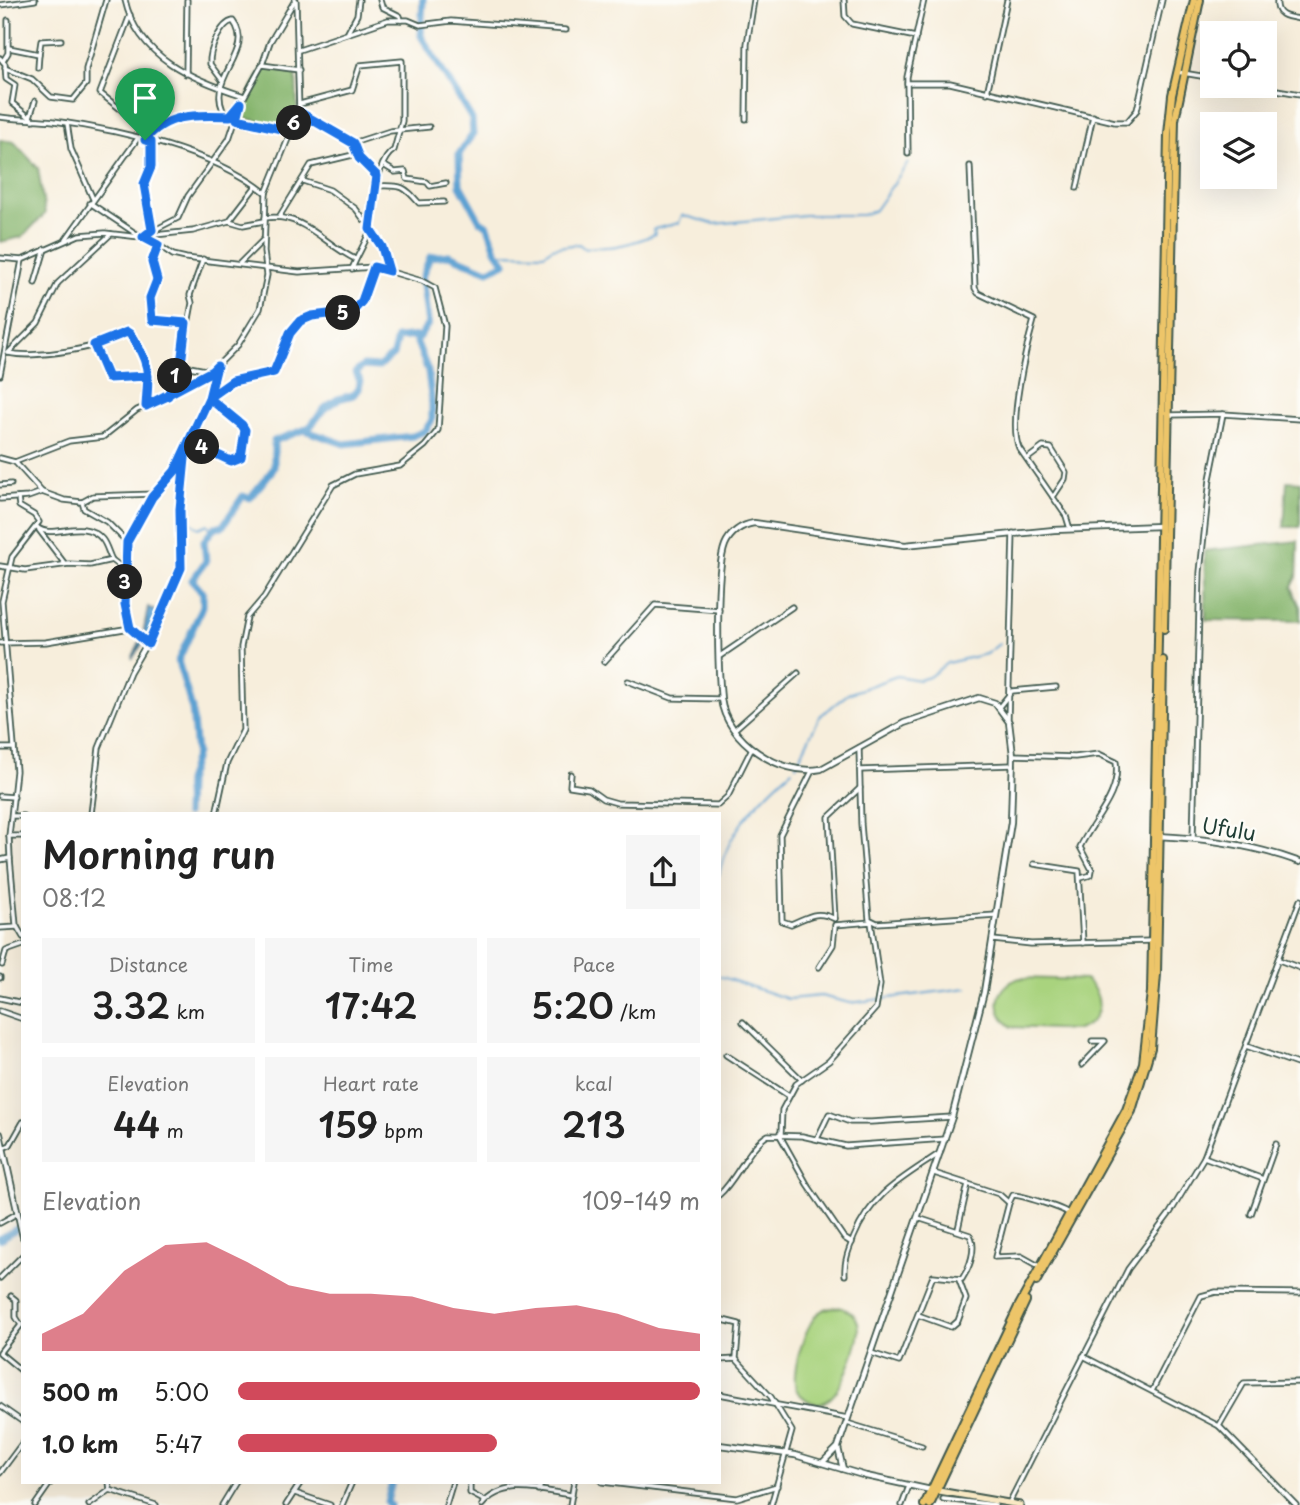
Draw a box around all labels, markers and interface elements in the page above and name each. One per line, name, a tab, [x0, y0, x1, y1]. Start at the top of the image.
map controls	[1200, 21, 1277, 189]
button: locate	[1200, 21, 1277, 98]
pin	[115, 68, 175, 140]
icon: arrive	[126, 79, 164, 117]
pin: 6	[276, 106, 312, 140]
text: 6	[287, 108, 300, 136]
button: layers	[1200, 112, 1277, 189]
pin: 5	[326, 296, 360, 330]
text: 5	[336, 298, 349, 326]
pin: 1	[158, 358, 192, 394]
text: 1	[170, 361, 179, 389]
pin: 4	[184, 430, 220, 464]
text: 4	[195, 432, 208, 460]
pin: 3	[108, 564, 142, 600]
text: 3	[118, 567, 131, 595]
street label: Ufulu	[1200, 808, 1258, 848]
text: Morning run	[42, 825, 276, 882]
button: share	[626, 835, 700, 909]
text: 08:12	[42, 880, 106, 915]
text: Distance	[108, 950, 188, 978]
text: Time	[349, 950, 393, 978]
text: Pace	[572, 950, 615, 978]
text: 3.32	[92, 978, 170, 1031]
text: 17:42	[325, 978, 417, 1031]
text: 5:20	[531, 978, 614, 1031]
text: km	[170, 997, 205, 1025]
text: /km	[614, 997, 656, 1025]
text: Elevation	[107, 1069, 189, 1097]
text: Heart rate	[323, 1069, 419, 1097]
text: kcal	[575, 1069, 613, 1097]
text: 44	[113, 1097, 160, 1150]
text: 159	[318, 1097, 378, 1150]
text: 213	[562, 1097, 626, 1150]
text: m	[160, 1116, 184, 1144]
text: bpm	[378, 1116, 424, 1144]
text: Elevation	[42, 1183, 141, 1218]
text: 109–149 m	[582, 1183, 700, 1218]
text: 500 m	[42, 1374, 119, 1409]
text: 5:00	[154, 1374, 209, 1409]
text: 1.0 km	[42, 1426, 119, 1461]
text: 5:47	[154, 1426, 202, 1461]

